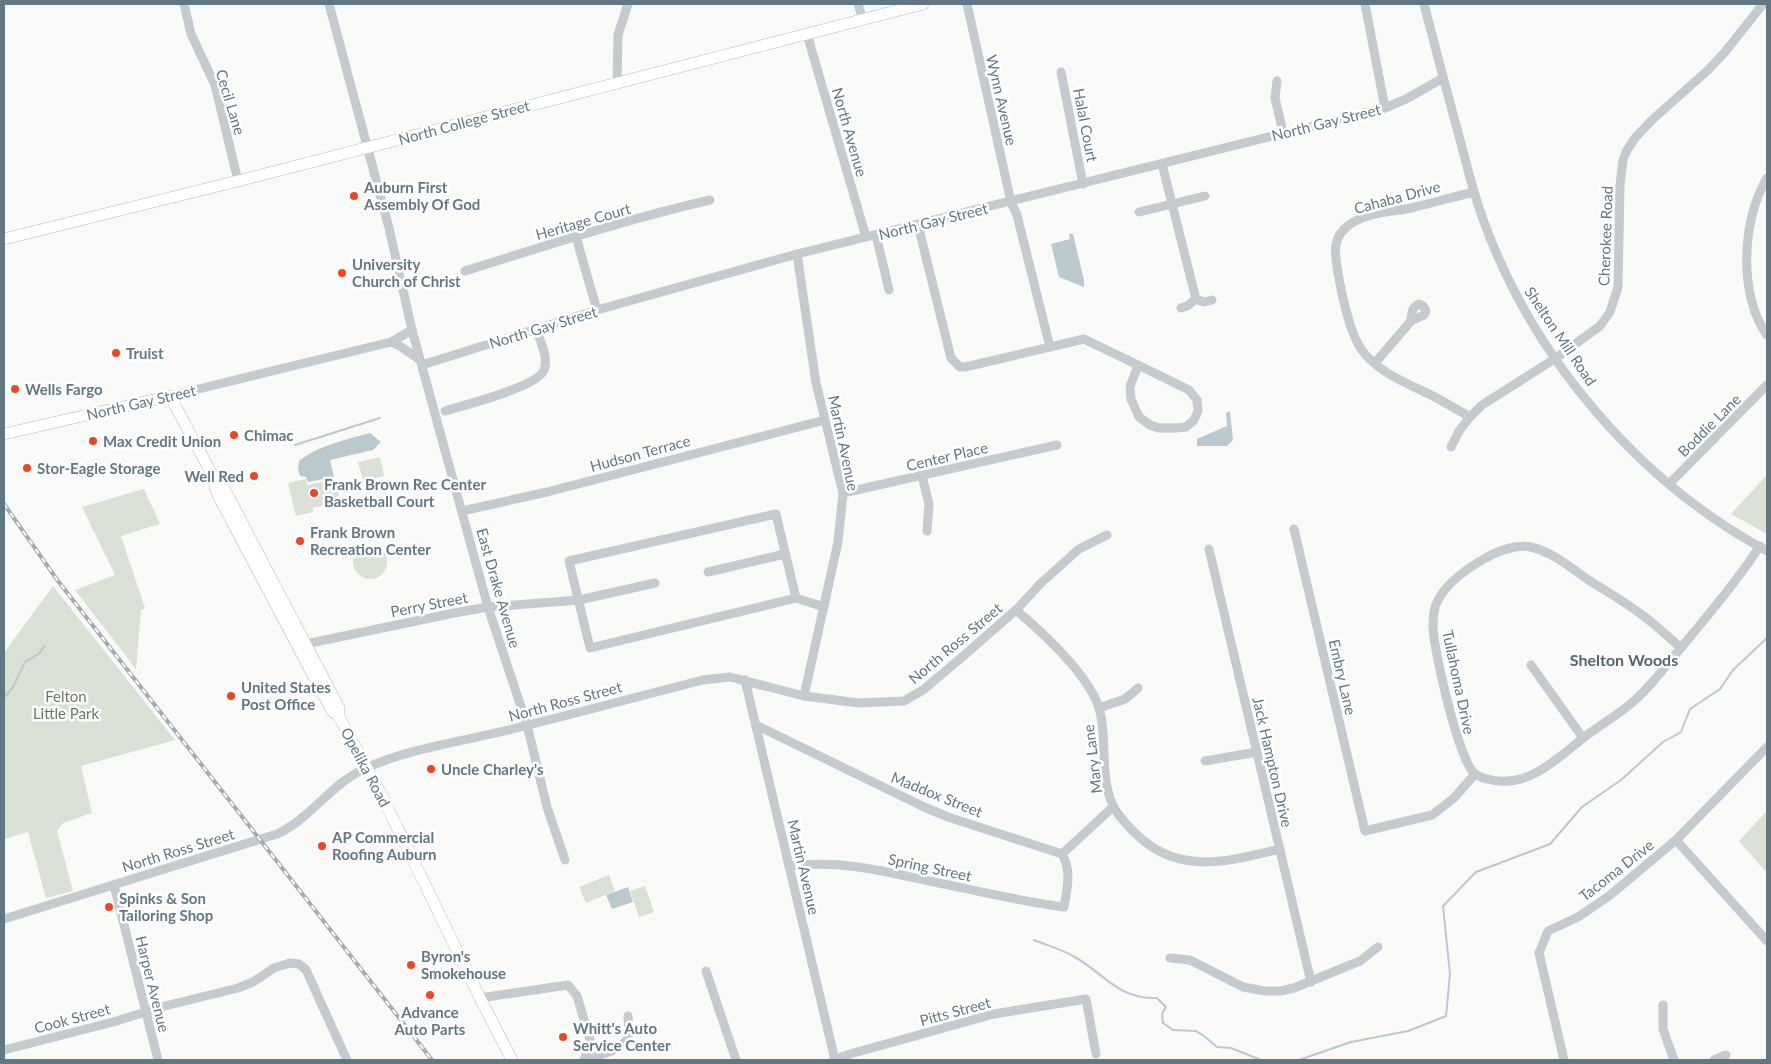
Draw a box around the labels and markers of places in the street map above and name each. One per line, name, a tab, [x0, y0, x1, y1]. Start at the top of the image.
place label: Auburn First Assembly Of God	[363, 178, 480, 213]
marker: Auburn First Assembly Of God	[348, 190, 360, 202]
place label: University Church of Christ	[352, 255, 461, 290]
marker: University Church of Christ	[336, 267, 348, 279]
place label: Truist	[126, 344, 164, 362]
marker: Truist	[110, 347, 122, 359]
place label: Wells Fargo	[25, 380, 103, 398]
marker: Wells Fargo	[9, 383, 21, 395]
place label: Chimac	[244, 426, 294, 444]
marker: Chimac	[228, 429, 240, 441]
place label: Max Credit Union	[103, 432, 221, 450]
marker: Max Credit Union	[87, 435, 99, 447]
place label: Stor-Eagle Storage	[37, 459, 161, 477]
marker: Stor-Eagle Storage	[21, 462, 33, 474]
place label: Well Red	[184, 467, 244, 485]
marker: Well Red	[248, 470, 260, 482]
place label: Frank Brown Rec Center Basketball Court	[324, 475, 487, 510]
marker: Frank Brown Rec Center Basketball Court	[308, 487, 320, 499]
place label: Frank Brown Recreation Center	[310, 523, 431, 558]
marker: Frank Brown Recreation Center	[294, 535, 306, 547]
place label: United States Post Office	[241, 678, 331, 713]
marker: United States Post Office	[225, 690, 237, 702]
place label: Uncle Charley's	[441, 760, 544, 778]
marker: Uncle Charley's	[425, 763, 437, 775]
place label: AP Commercial Roofing Auburn	[331, 828, 436, 863]
marker: AP Commercial Roofing Auburn	[316, 840, 328, 852]
place label: Spinks & Son Tailoring Shop	[119, 889, 213, 924]
marker: Spinks & Son Tailoring Shop	[103, 901, 115, 913]
place label: Byron's Smokehouse	[421, 947, 506, 982]
marker: Byron's Smokehouse	[405, 959, 417, 971]
marker: Advance Auto Parts	[424, 989, 436, 1001]
place label: Advance Auto Parts	[394, 1003, 466, 1038]
place label: Whitt's Auto Service Center	[573, 1019, 671, 1054]
marker: Whitt's Auto Service Center	[557, 1031, 569, 1043]

